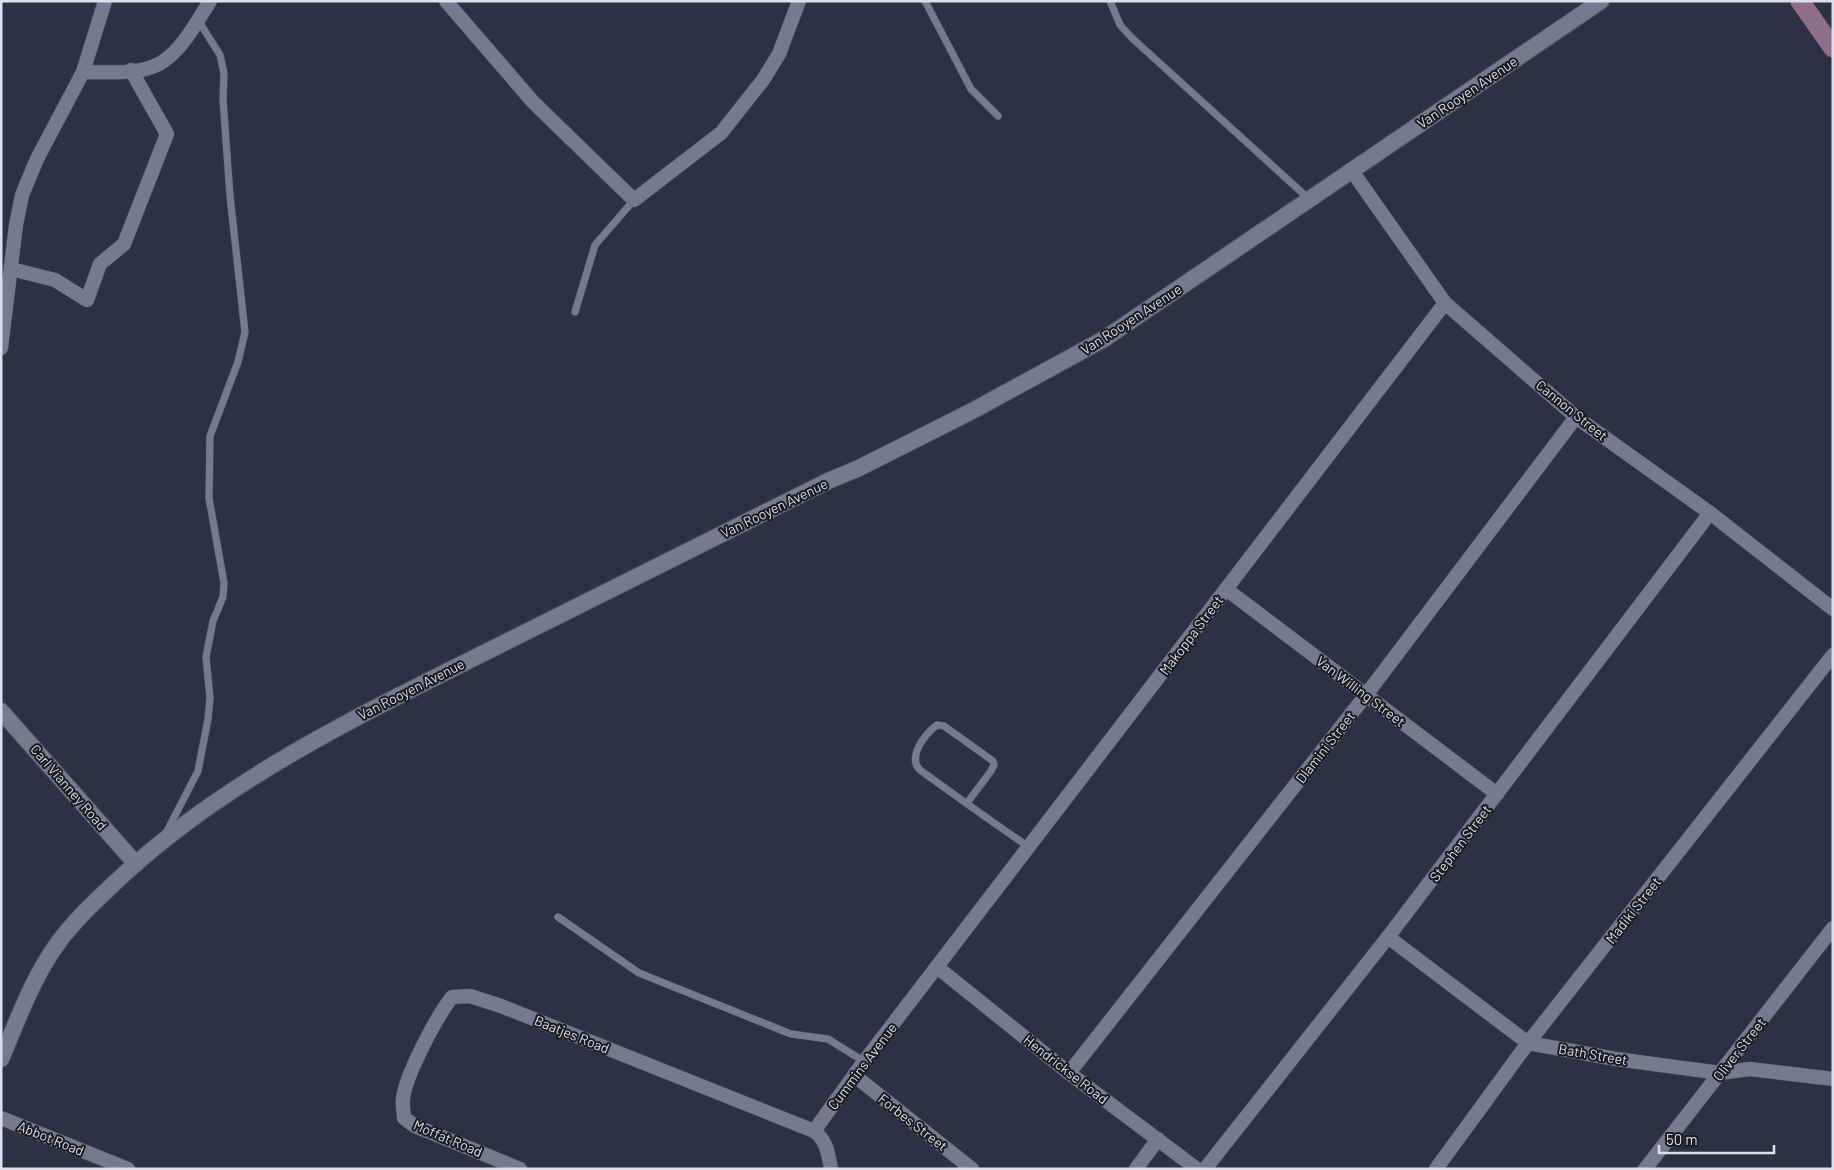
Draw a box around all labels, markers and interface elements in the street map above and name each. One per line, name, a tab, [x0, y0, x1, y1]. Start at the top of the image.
street label: Van Rooyen Avenue	[1414, 52, 1520, 132]
street label: Van Rooyen Avenue	[1077, 280, 1185, 358]
street label: Cannon Street	[1533, 376, 1611, 444]
street label: Van Rooyen Avenue	[718, 475, 830, 541]
street label: Makoppa Street	[1156, 592, 1226, 678]
street label: Van Willing Street	[1313, 652, 1409, 730]
street label: Van Rooyen Avenue	[355, 655, 467, 723]
street label: Dlamini Street	[1292, 708, 1358, 786]
street label: Carl Vianney Road	[27, 741, 111, 833]
street label: Stephen Street	[1426, 801, 1494, 885]
street label: Madiki Street	[1602, 873, 1664, 947]
street label: Baatjes Road	[532, 1011, 612, 1057]
street label: Oliver Street	[1709, 1014, 1769, 1084]
street label: Cummins Avenue	[824, 1019, 900, 1113]
street label: Hendrickse Road	[1020, 1031, 1112, 1107]
street label: Bath Street	[1557, 1040, 1629, 1068]
street label: Forbes Street	[875, 1090, 951, 1154]
street label: Moffat Road	[411, 1116, 485, 1160]
street label: Abbot Road	[15, 1117, 87, 1159]
scale bar	[1659, 1122, 1774, 1154]
text: 50 m	[1666, 1130, 1698, 1148]

